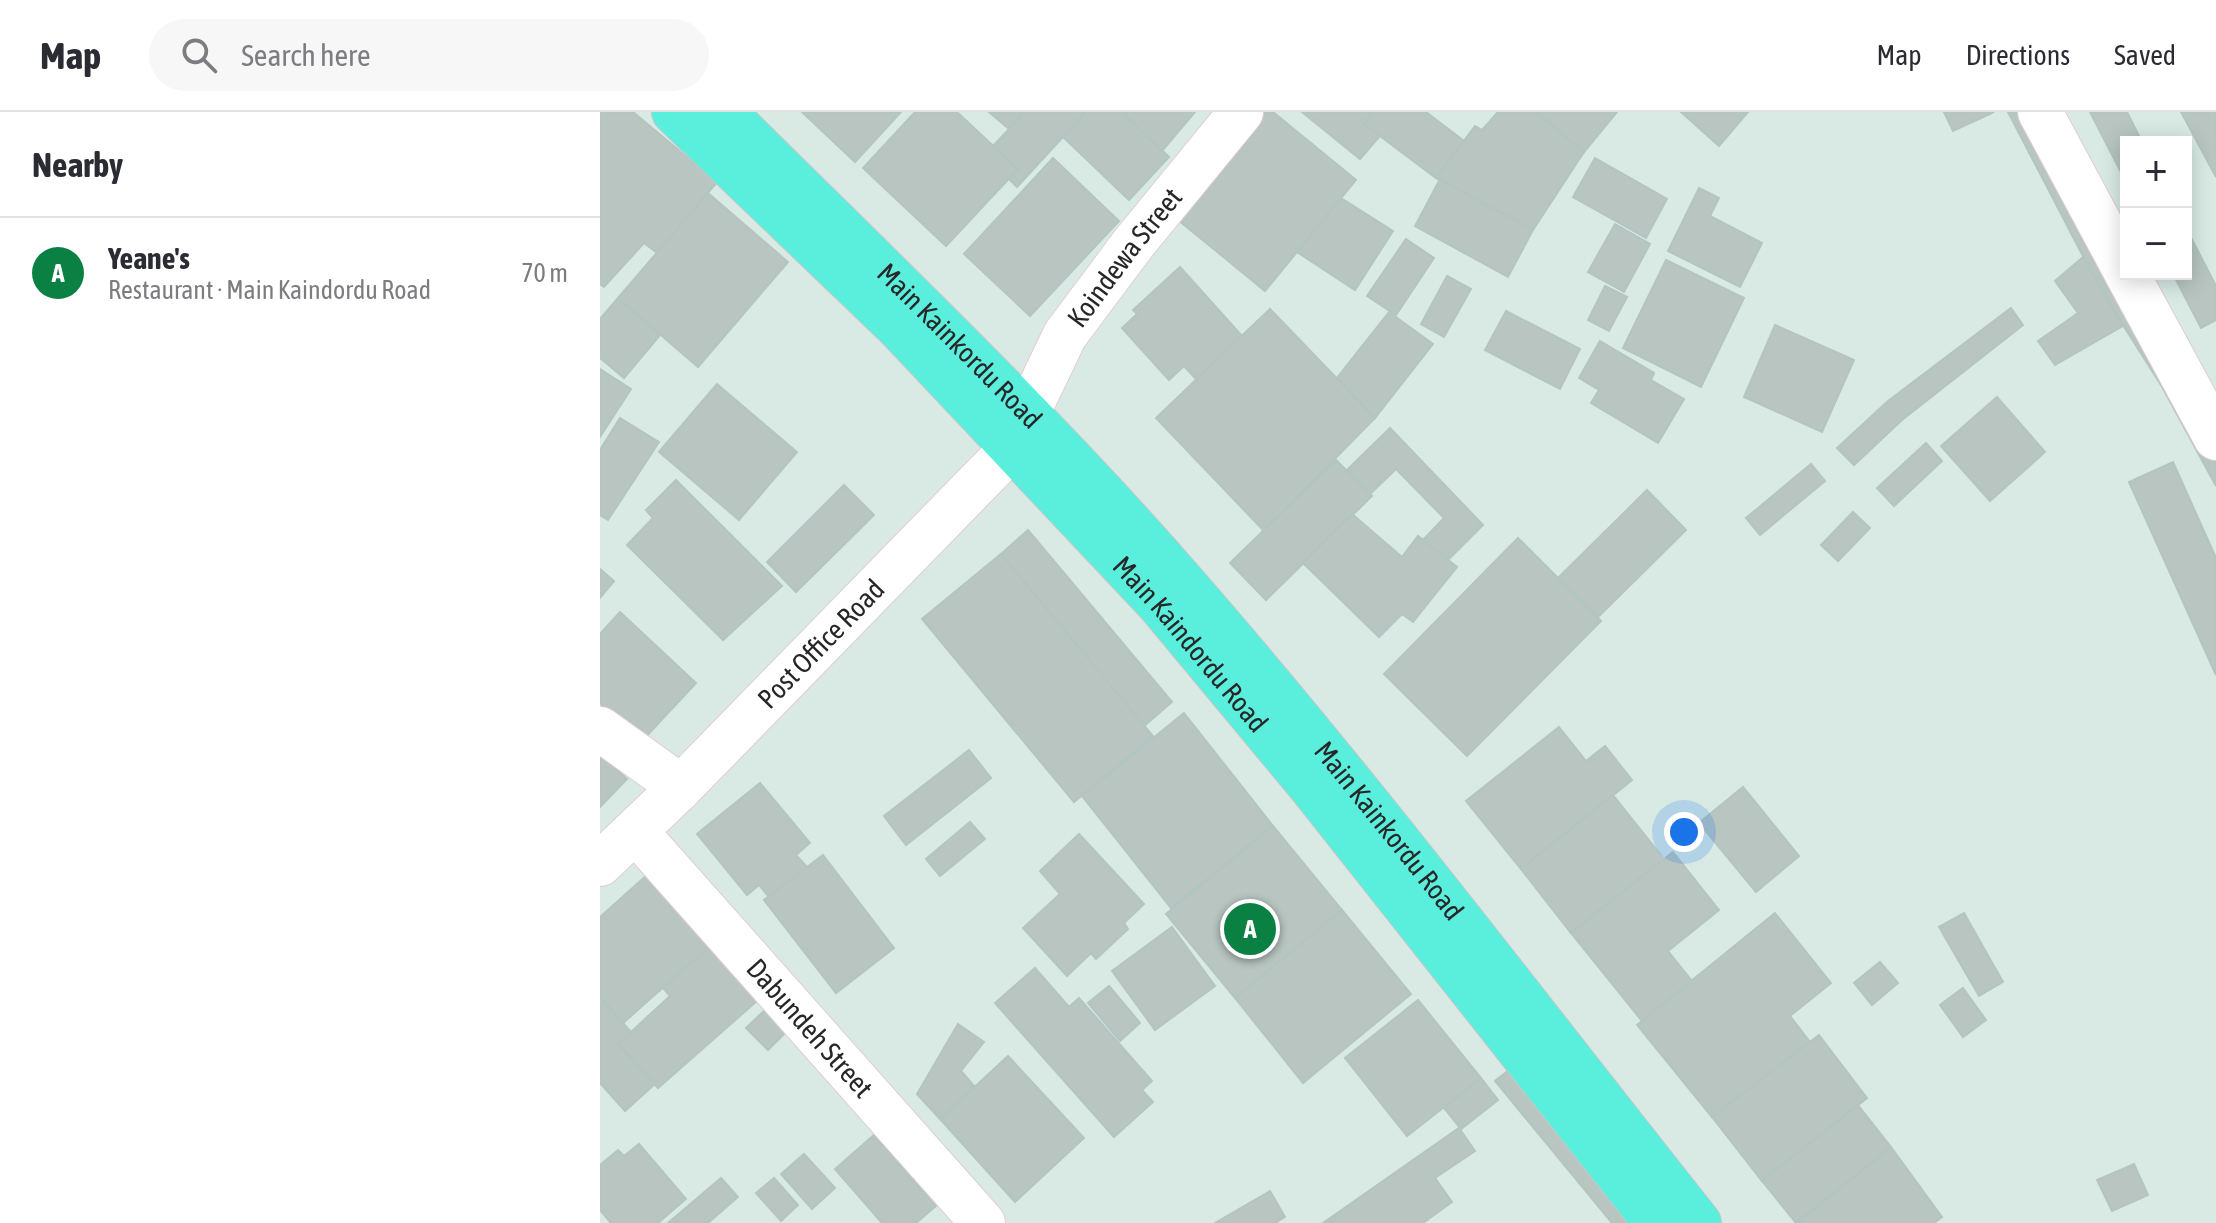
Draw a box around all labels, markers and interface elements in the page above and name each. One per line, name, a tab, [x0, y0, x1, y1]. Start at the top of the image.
search box	[149, 19, 709, 91]
icon: search	[177, 33, 221, 77]
text: Map	[40, 34, 101, 77]
text: Search here	[241, 38, 371, 72]
text: Map	[1877, 39, 1922, 71]
text: Directions	[1966, 39, 2070, 71]
text: Saved	[2114, 39, 2176, 71]
map controls	[2120, 136, 2192, 280]
button: +	[2120, 136, 2192, 208]
text: Nearby	[32, 145, 123, 184]
street label: Koindewa Street	[1061, 182, 1188, 333]
button: −	[2120, 208, 2192, 280]
text: Yeane's	[108, 241, 190, 275]
street label: Main Kainkordu Road	[871, 257, 1048, 435]
text: A	[52, 258, 64, 288]
text: 70 m	[521, 258, 568, 288]
text: Restaurant · Main Kaindordu Road	[108, 275, 431, 305]
street label: Main Kaindordu Road	[1107, 550, 1274, 738]
street label: Post Office Road	[751, 573, 891, 715]
street label: Main Kainkordu Road	[1308, 735, 1470, 926]
your location	[1664, 812, 1704, 852]
pin: A	[1224, 899, 1276, 959]
street label: Dabundeh Street	[740, 952, 880, 1104]

